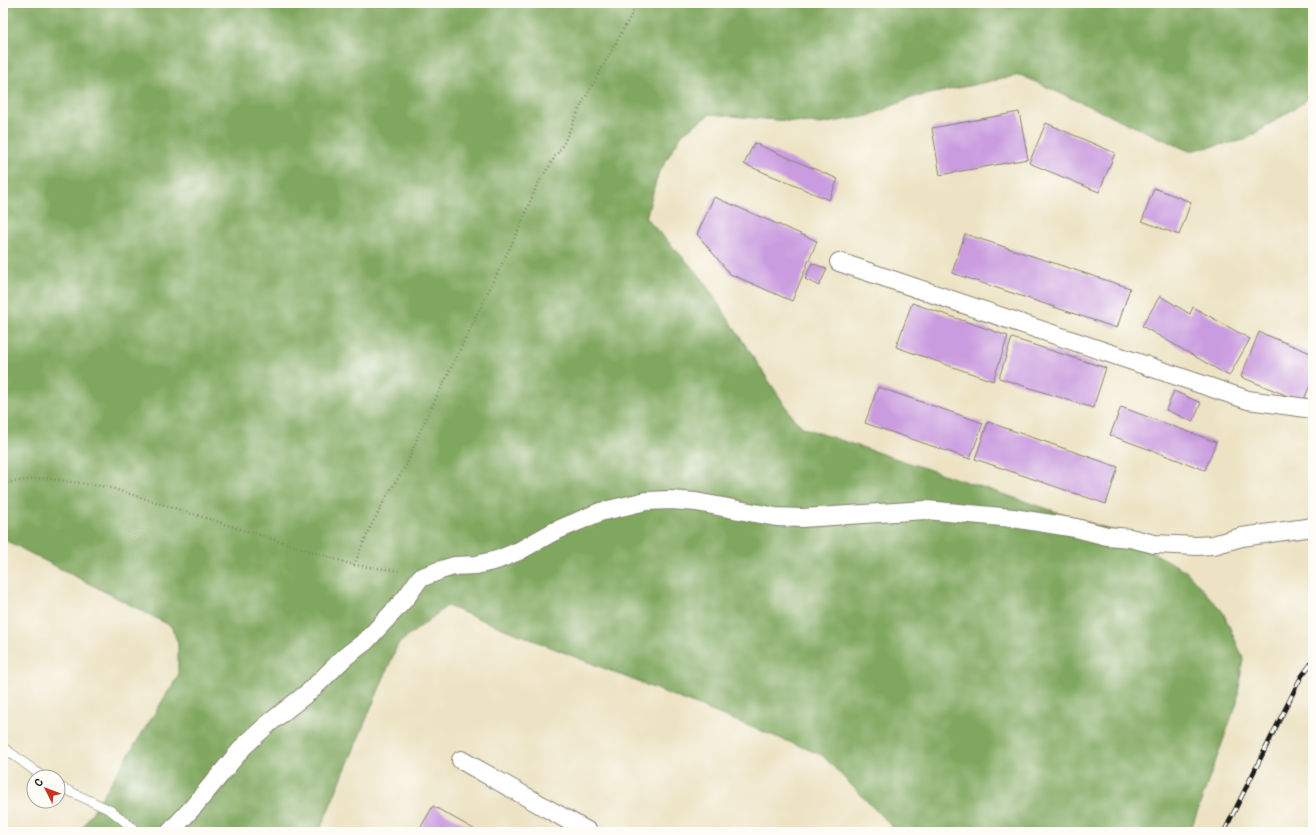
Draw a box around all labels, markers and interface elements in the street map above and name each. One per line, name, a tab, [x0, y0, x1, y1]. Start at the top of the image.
north arrow	[26, 769, 66, 809]
text: С	[32, 776, 46, 790]

